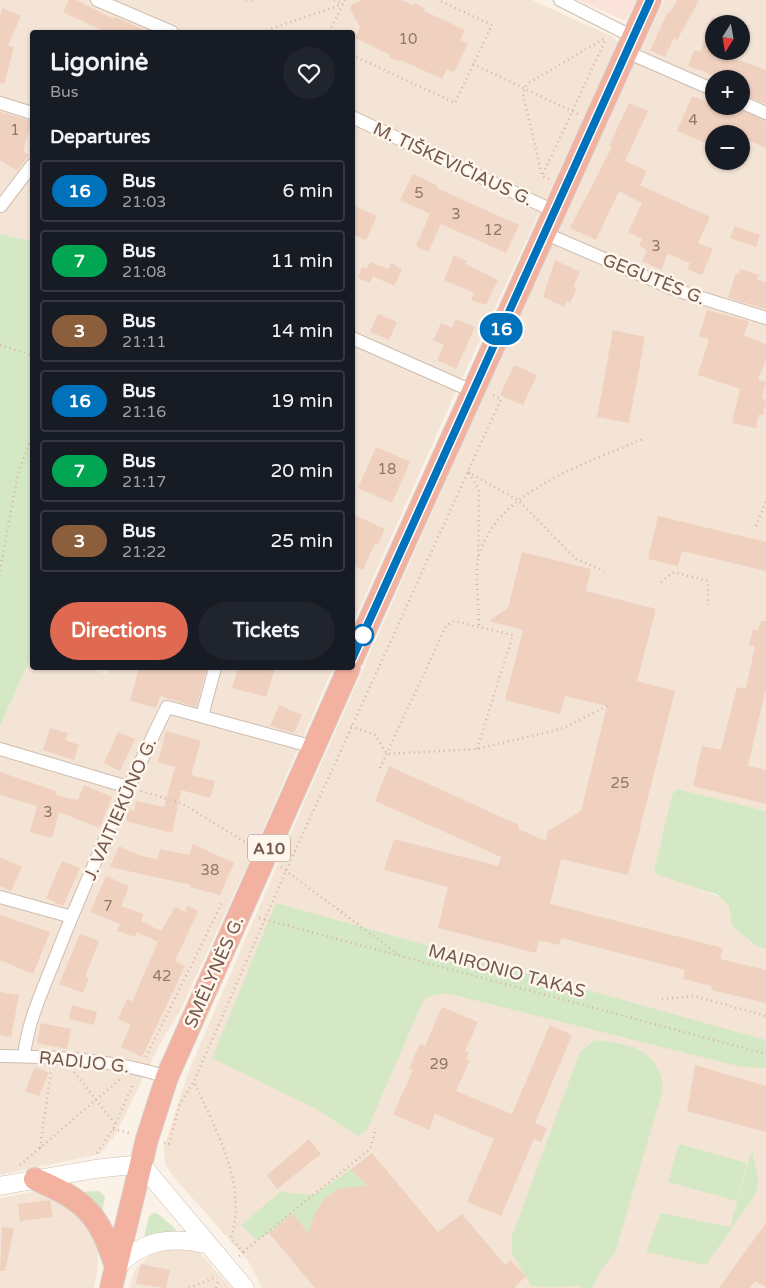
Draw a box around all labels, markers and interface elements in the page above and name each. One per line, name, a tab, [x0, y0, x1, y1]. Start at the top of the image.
north arrow	[705, 15, 750, 60]
map controls	[705, 15, 750, 170]
house number: 10	[399, 30, 417, 48]
button: heart	[283, 47, 335, 99]
text: Ligoninė	[50, 48, 148, 77]
button: +	[705, 70, 750, 115]
text: Bus	[50, 82, 78, 102]
house number: 4	[688, 111, 698, 129]
street label: M. TIŠKEVIČIAUS G.	[370, 117, 536, 211]
house number: 1	[10, 121, 20, 139]
button: −	[705, 125, 750, 170]
text: Departures	[50, 126, 150, 148]
text: Bus	[122, 170, 156, 192]
text: 16	[68, 180, 91, 202]
text: 6 min	[282, 180, 333, 202]
house number: 5	[414, 184, 424, 202]
text: 21:03	[122, 192, 166, 212]
house number: 3	[451, 205, 461, 223]
house number: 12	[484, 221, 502, 239]
house number: 3	[651, 237, 661, 255]
text: Bus	[122, 240, 156, 262]
street label: GEGUTĖS G.	[599, 248, 709, 310]
text: 7	[74, 250, 85, 272]
text: 11 min	[270, 250, 333, 272]
text: 21:08	[122, 262, 166, 282]
text: Bus	[122, 310, 156, 332]
line badge: 16	[478, 313, 524, 345]
text: 16	[490, 318, 512, 340]
text: 3	[74, 320, 85, 342]
text: 14 min	[270, 320, 333, 342]
text: 21:11	[122, 332, 166, 352]
text: Bus	[122, 380, 156, 402]
text: 16	[68, 390, 91, 412]
text: 19 min	[270, 390, 333, 412]
text: 21:16	[122, 402, 166, 422]
text: Bus	[122, 450, 156, 472]
text: 7	[74, 460, 85, 482]
text: 20 min	[270, 460, 333, 482]
house number: 18	[378, 460, 396, 478]
text: 21:17	[122, 472, 166, 492]
text: Bus	[122, 520, 156, 542]
text: 3	[74, 530, 85, 552]
text: 25 min	[270, 530, 333, 552]
text: 21:22	[122, 542, 166, 562]
button: Directions	[50, 602, 188, 660]
button: Tickets	[198, 602, 335, 660]
unlabelled marker	[352, 624, 374, 646]
street label: J. VAITIEKŪNO G.	[79, 734, 161, 884]
house number: 25	[611, 774, 629, 792]
house number: 3	[43, 803, 53, 821]
road number: A10	[248, 834, 290, 861]
house number: 38	[201, 861, 219, 879]
house number: 7	[103, 897, 113, 915]
street label: SMĖLYNĖS G.	[179, 913, 249, 1031]
street label: MAIRONIO TAKAS	[426, 939, 588, 1003]
house number: 42	[153, 967, 171, 985]
street label: RADIJO G.	[38, 1046, 130, 1078]
house number: 29	[430, 1055, 448, 1073]

